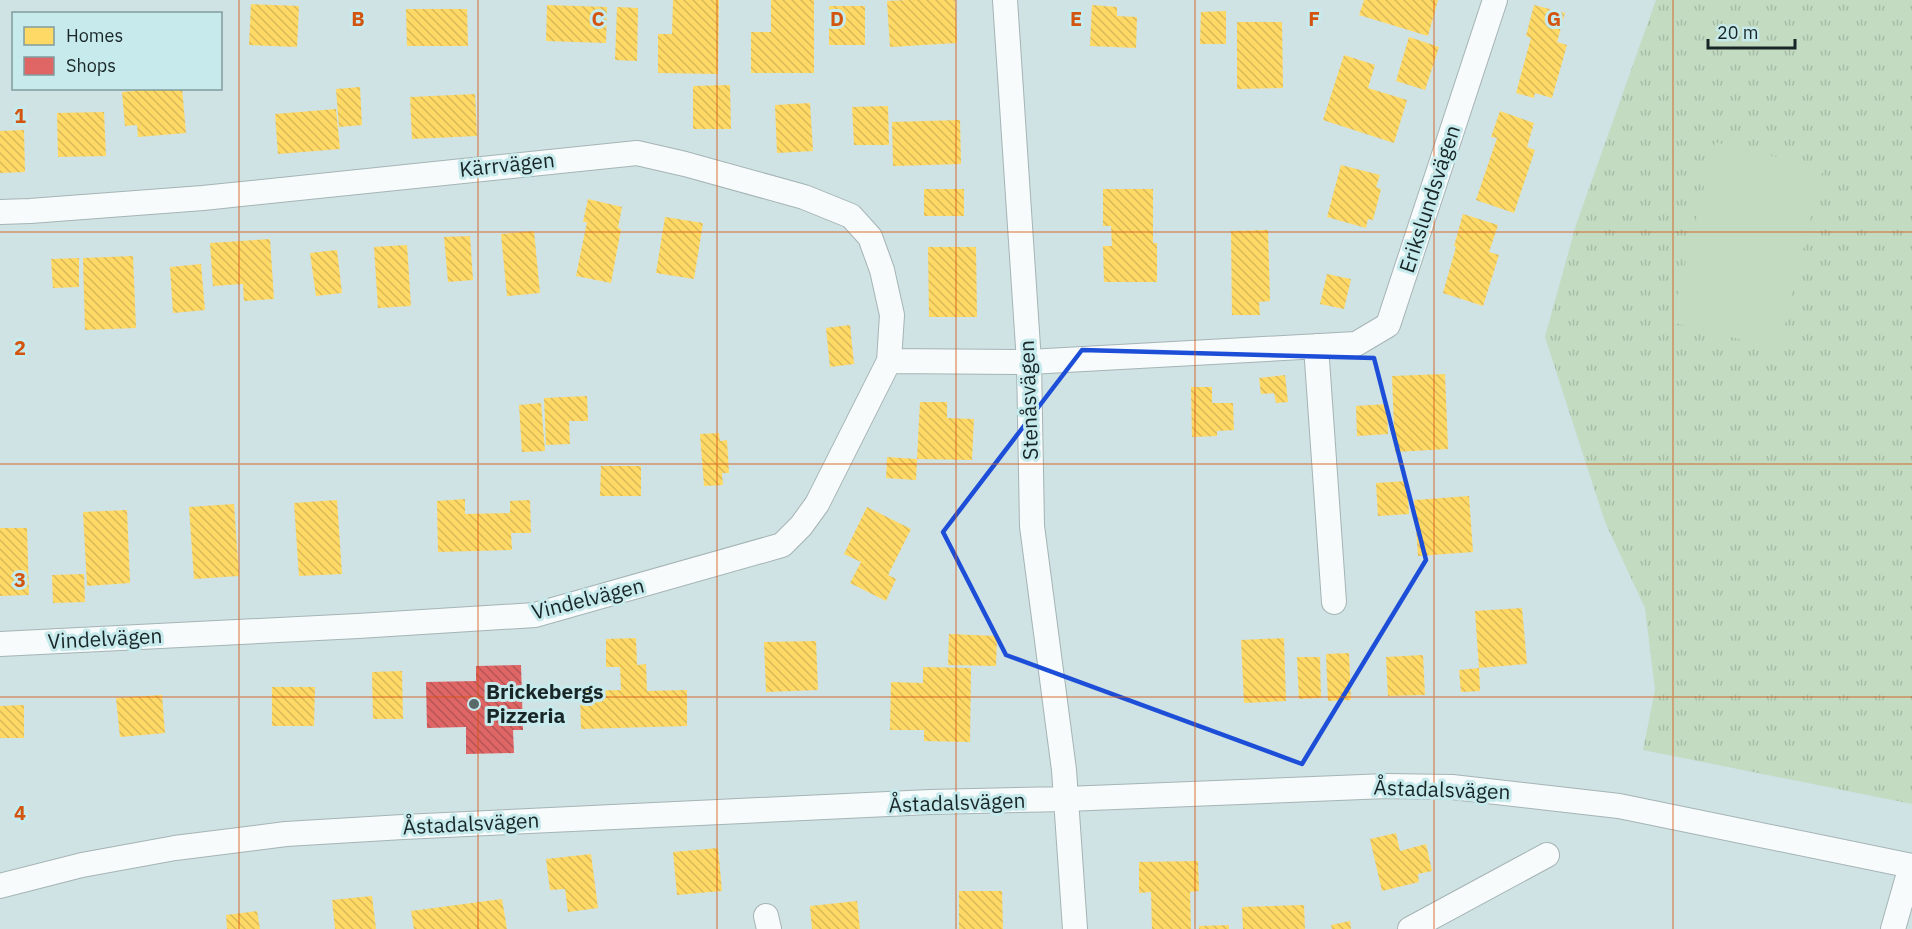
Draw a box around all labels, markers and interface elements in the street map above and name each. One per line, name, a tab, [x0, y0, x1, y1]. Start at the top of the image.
text: B	[351, 5, 365, 32]
text: C	[591, 5, 605, 32]
text: D	[830, 5, 844, 32]
text: E	[1070, 5, 1082, 32]
text: F	[1308, 5, 1320, 32]
text: G	[1547, 5, 1561, 32]
legend	[12, 12, 222, 90]
scale bar	[1708, 12, 1795, 50]
text: 20 m	[1717, 21, 1759, 44]
text: Homes	[66, 24, 123, 47]
text: Shops	[66, 54, 116, 77]
text: 1	[14, 102, 26, 129]
street label: Erikslundsvägen	[1392, 121, 1466, 276]
street label: Kärrvägen	[458, 145, 556, 183]
text: 2	[14, 334, 26, 361]
street label: Stenåsvägen	[1012, 340, 1044, 460]
text: 3	[14, 566, 26, 593]
street label: Vindelvägen	[529, 571, 647, 626]
street label: Vindelvägen	[47, 621, 163, 655]
place label: Brickebergs Pizzeria	[486, 677, 604, 729]
marker: Brickebergs Pizzeria	[467, 697, 481, 711]
street label: Åstadalsvägen	[1373, 773, 1511, 805]
street label: Åstadalsvägen	[888, 786, 1026, 818]
text: 4	[14, 799, 26, 826]
street label: Åstadalsvägen	[402, 805, 540, 841]

